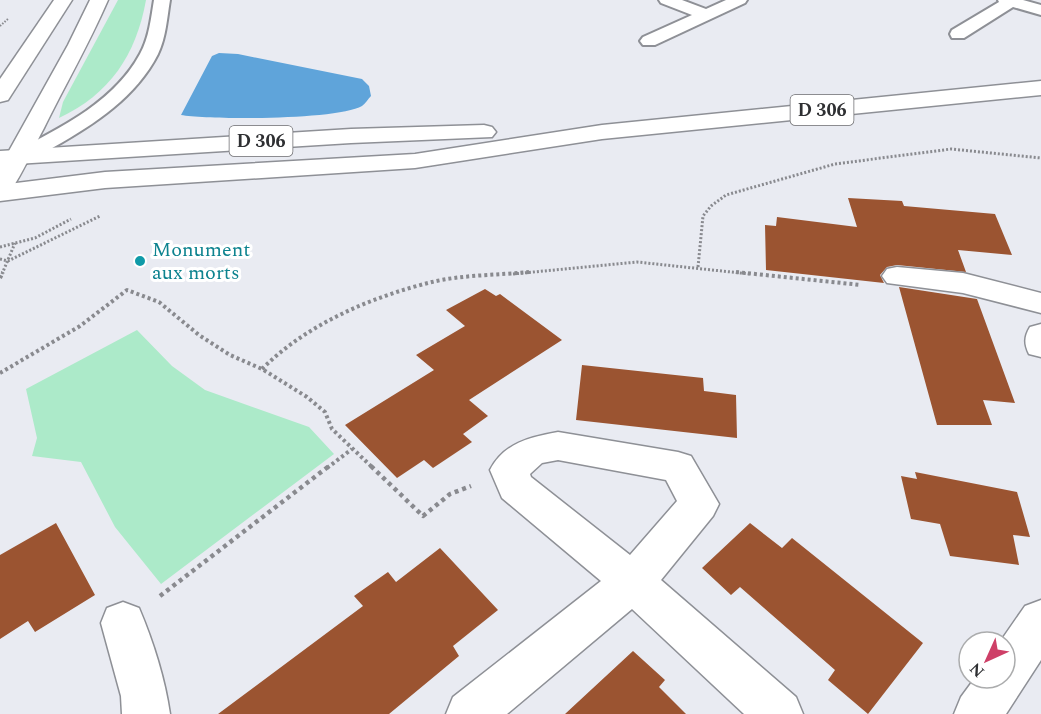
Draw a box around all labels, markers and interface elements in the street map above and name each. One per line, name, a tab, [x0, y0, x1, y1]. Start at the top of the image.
road number: D 306	[790, 95, 854, 125]
road number: D 306	[230, 126, 292, 156]
place label: Monument aux morts	[152, 235, 250, 288]
marker: Monument aux morts	[133, 254, 147, 268]
north arrow	[957, 630, 1017, 690]
text: N	[964, 657, 990, 683]

